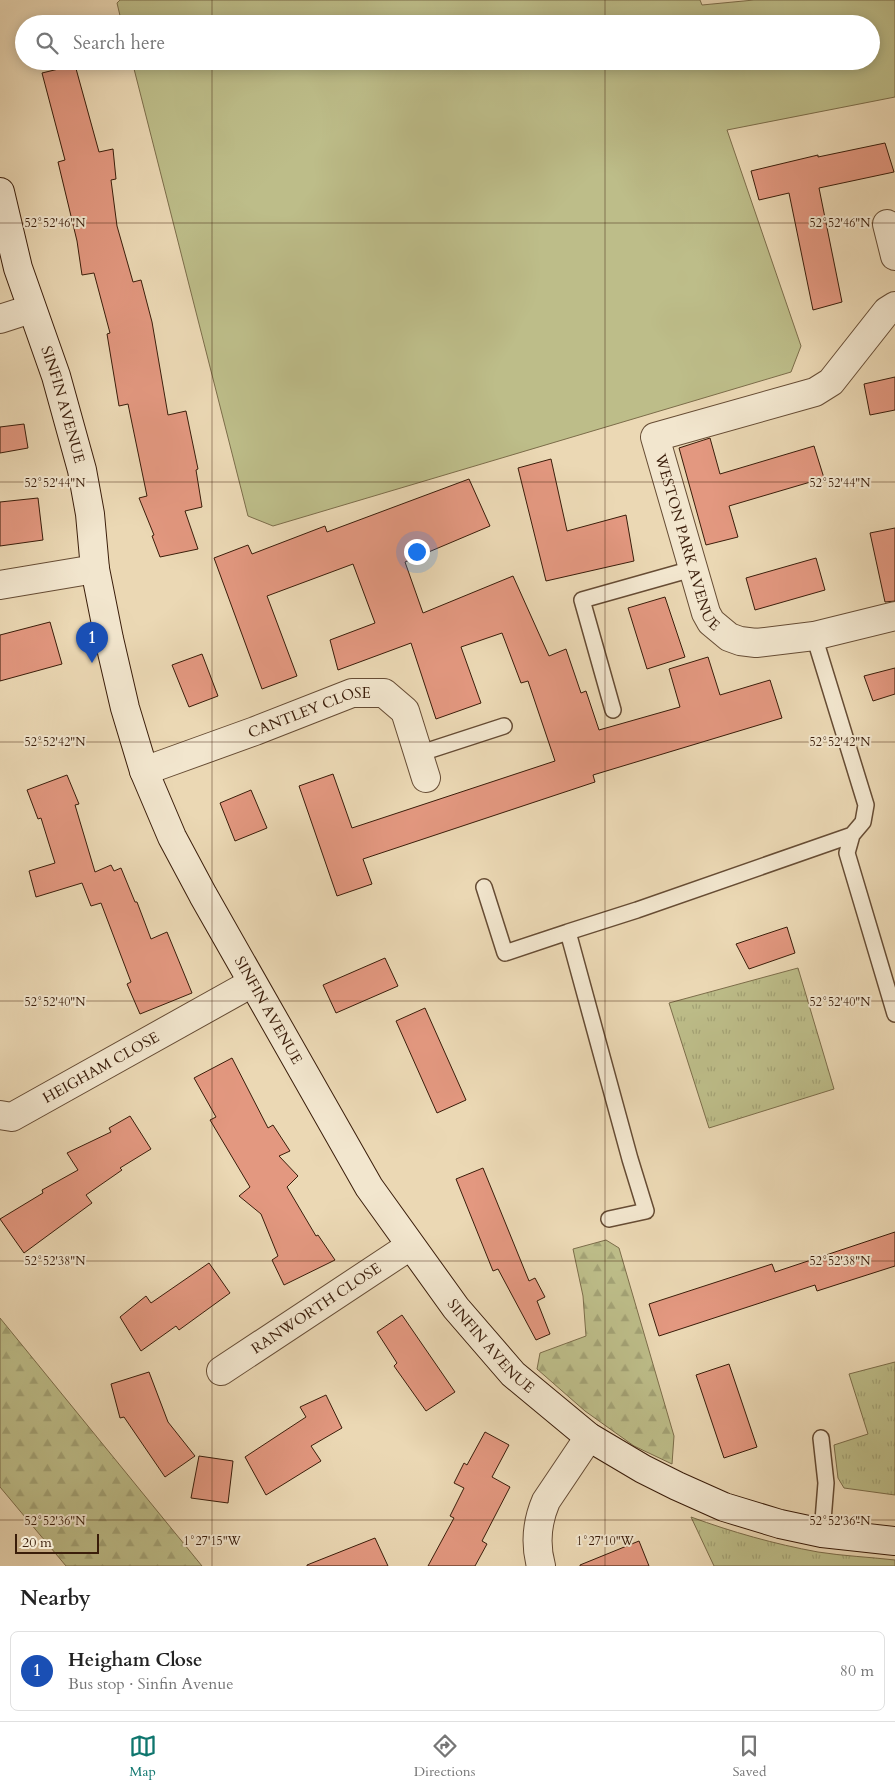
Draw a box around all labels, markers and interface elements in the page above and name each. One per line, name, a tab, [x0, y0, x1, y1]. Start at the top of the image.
search box	[15, 15, 880, 70]
icon: search	[33, 29, 61, 57]
text: Search here	[73, 30, 165, 56]
text: 52°52'46"N	[25, 215, 86, 231]
text: 52°52'46"N	[810, 215, 871, 231]
street label: SINFIN AVENUE	[36, 343, 90, 465]
street label: WESTON PARK AVENUE	[650, 450, 724, 635]
text: 52°52'44"N	[25, 475, 86, 491]
text: 52°52'44"N	[810, 475, 871, 491]
your location	[404, 539, 430, 565]
pin: 1	[76, 622, 108, 663]
street label: CANTLEY CLOSE	[245, 683, 371, 743]
text: 52°52'42"N	[25, 734, 86, 750]
text: 52°52'42"N	[810, 734, 871, 750]
street label: SINFIN AVENUE	[230, 953, 307, 1068]
text: 52°52'40"N	[25, 994, 86, 1010]
text: 52°52'40"N	[810, 994, 871, 1010]
street label: HEIGHAM CLOSE	[39, 1027, 163, 1108]
text: 52°52'38"N	[25, 1253, 86, 1269]
text: 52°52'38"N	[810, 1253, 871, 1269]
street label: RANWORTH CLOSE	[247, 1258, 385, 1358]
street label: SINFIN AVENUE	[443, 1295, 539, 1398]
text: 52°52'36"N	[25, 1513, 86, 1529]
text: 52°52'36"N	[810, 1513, 871, 1529]
scale bar	[15, 1531, 99, 1554]
text: 20 m	[22, 1533, 52, 1552]
text: 1°27'15"W	[183, 1533, 242, 1549]
text: 1°27'10"W	[576, 1533, 635, 1549]
text: Nearby	[20, 1584, 91, 1613]
text: Heigham Close	[68, 1647, 202, 1673]
text: 1	[33, 1660, 41, 1682]
text: 80 m	[840, 1660, 874, 1682]
text: Bus stop · Sinfin Avenue	[68, 1673, 233, 1695]
tab: Map	[129, 1732, 157, 1781]
tab: Directions	[414, 1732, 475, 1781]
tab: Saved	[732, 1732, 766, 1781]

